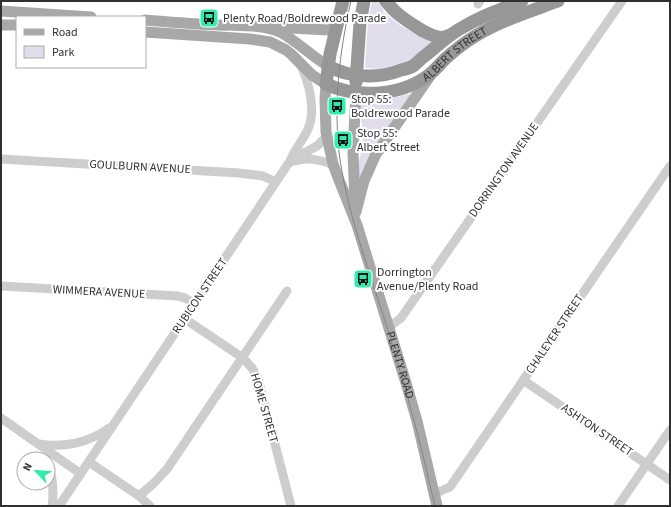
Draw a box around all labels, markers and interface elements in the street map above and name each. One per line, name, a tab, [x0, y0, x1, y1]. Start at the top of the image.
bus stop icon: Plenty Road/Boldrewood Parade	[198, 7, 220, 29]
place label: Plenty Road/Boldrewood Parade	[223, 10, 386, 27]
legend	[16, 16, 146, 68]
street label: ALBERT STREET	[419, 22, 491, 86]
text: Road	[52, 24, 78, 41]
text: Park	[52, 44, 74, 61]
place label: Stop 55: Boldrewood Parade	[351, 91, 450, 122]
bus stop icon: Stop 55: Boldrewood Parade	[326, 95, 348, 117]
street label: DORRINGTON AVENUE	[465, 119, 543, 221]
place label: Stop 55: Albert Street	[357, 125, 420, 156]
bus stop icon: Stop 55: Albert Street	[332, 129, 354, 151]
street label: GOULBURN AVENUE	[89, 156, 191, 178]
street label: RUBICON STREET	[168, 254, 232, 337]
place label: Dorrington Avenue/Plenty Road	[377, 264, 478, 295]
bus stop icon: Dorrington Avenue/Plenty Road	[352, 268, 374, 290]
street label: WIMMERA AVENUE	[52, 281, 146, 303]
street label: CHALEYER STREET	[522, 290, 588, 377]
street label: PLENTY ROAD	[382, 329, 419, 401]
street label: HOME STREET	[246, 371, 282, 445]
street label: ASHTON STREET	[558, 400, 637, 461]
north arrow	[16, 451, 56, 491]
text: N	[19, 460, 36, 473]

